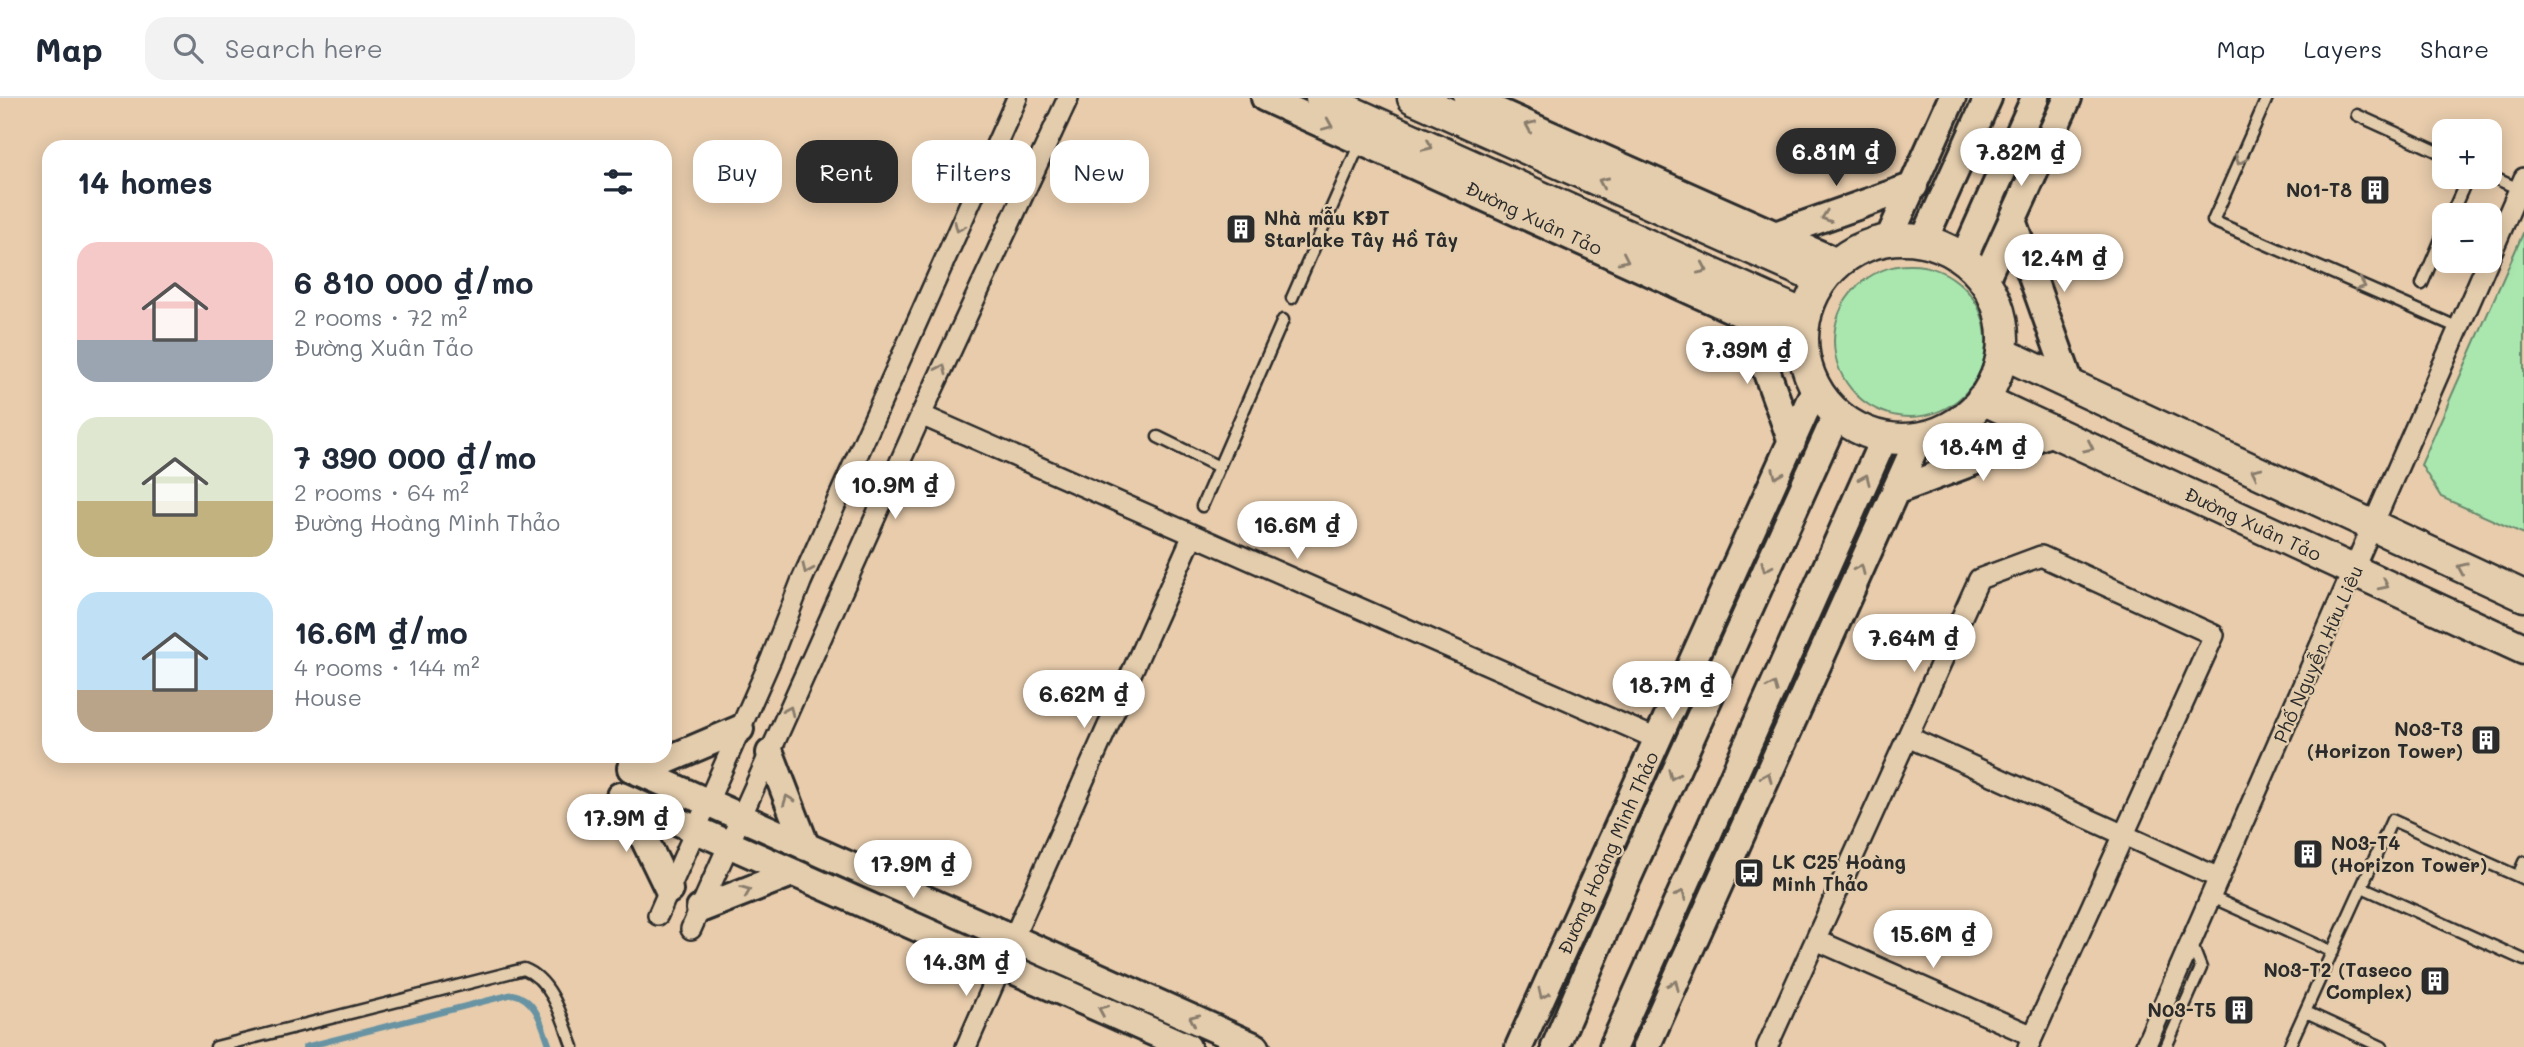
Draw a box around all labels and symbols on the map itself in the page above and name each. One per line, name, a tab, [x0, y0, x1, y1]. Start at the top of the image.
one-way arrow	[1320, 117, 1333, 131]
one-way arrow	[1525, 120, 1537, 134]
pin: 6.81M ₫	[1771, 129, 1901, 188]
pin: 7.82M ₫	[1956, 129, 2086, 188]
one-way arrow	[1421, 138, 1433, 152]
one-way arrow	[2234, 153, 2248, 166]
building icon: N01-T8	[2358, 173, 2392, 207]
street label: Đường Xuân Tảo	[1462, 175, 1607, 260]
one-way arrow	[1597, 176, 1610, 190]
place label: N01-T8	[2286, 177, 2352, 202]
place label: Nhà mẫu KĐT Starlake Tây Hồ Tây	[1264, 205, 1458, 252]
one-way arrow	[1821, 209, 1833, 223]
building icon: Nhà mẫu KĐT Starlake Tây Hồ Tây	[1224, 212, 1258, 246]
one-way arrow	[953, 220, 967, 232]
pin: 12.4M ₫	[1999, 234, 2129, 294]
one-way arrow	[1617, 251, 1629, 265]
one-way arrow	[1695, 261, 1708, 275]
one-way arrow	[2353, 277, 2366, 291]
pin: 7.39M ₫	[1682, 327, 1812, 386]
one-way arrow	[934, 364, 948, 376]
pin: 18.4M ₫	[1918, 424, 2048, 483]
one-way arrow	[2082, 439, 2094, 453]
pin: 10.9M ₫	[830, 462, 960, 521]
one-way arrow	[2251, 466, 2263, 480]
one-way arrow	[1771, 467, 1785, 479]
one-way arrow	[1857, 474, 1871, 486]
street label: Đường Xuân Tảo	[2181, 481, 2326, 566]
pin: 16.6M ₫	[1232, 502, 1362, 561]
one-way arrow	[1760, 560, 1774, 572]
street label: Phố Nguyễn Hữu Liêu	[2267, 561, 2368, 746]
one-way arrow	[2456, 562, 2469, 576]
one-way arrow	[801, 563, 815, 575]
one-way arrow	[1852, 564, 1866, 576]
one-way arrow	[2377, 576, 2389, 590]
pin: 7.64M ₫	[1849, 614, 1979, 674]
pin: 18.7M ₫	[1607, 662, 1737, 721]
pin: 6.62M ₫	[1019, 670, 1149, 730]
one-way arrow	[1765, 682, 1779, 694]
one-way arrow	[781, 705, 795, 718]
place label: N03-T3 (Horizon Tower)	[2307, 716, 2463, 763]
building icon: N03-T3 (Horizon Tower)	[2469, 723, 2503, 757]
street label: Đường Hoàng Minh Thảo	[1551, 747, 1664, 958]
one-way arrow	[1667, 768, 1681, 780]
one-way arrow	[1759, 772, 1773, 784]
pin: 17.9M ₫	[561, 794, 691, 854]
one-way arrow	[783, 794, 797, 806]
place label: N03-T4 (Horizon Tower)	[2331, 830, 2487, 877]
building icon: N03-T4 (Horizon Tower)	[2291, 837, 2325, 871]
pin: 17.9M ₫	[848, 840, 978, 900]
place label: LK C25 Hoàng Minh Thảo	[1772, 849, 1906, 896]
bus stop icon: LK C25 Hoàng Minh Thảo	[1732, 856, 1766, 890]
one-way arrow	[740, 885, 752, 899]
one-way arrow	[1673, 890, 1687, 902]
pin: 15.6M ₫	[1868, 910, 1998, 970]
pin: 14.3M ₫	[901, 939, 1031, 998]
place label: N03-T2 (Taseco Complex)	[2263, 957, 2412, 1004]
building icon: N03-T2 (Taseco Complex)	[2418, 964, 2452, 998]
one-way arrow	[1666, 980, 1680, 992]
one-way arrow	[1537, 987, 1551, 999]
building icon: N03-T5	[2222, 993, 2256, 1027]
place label: N03-T5	[2148, 997, 2216, 1022]
one-way arrow	[1097, 1004, 1110, 1018]
one-way arrow	[1189, 1013, 1201, 1027]

